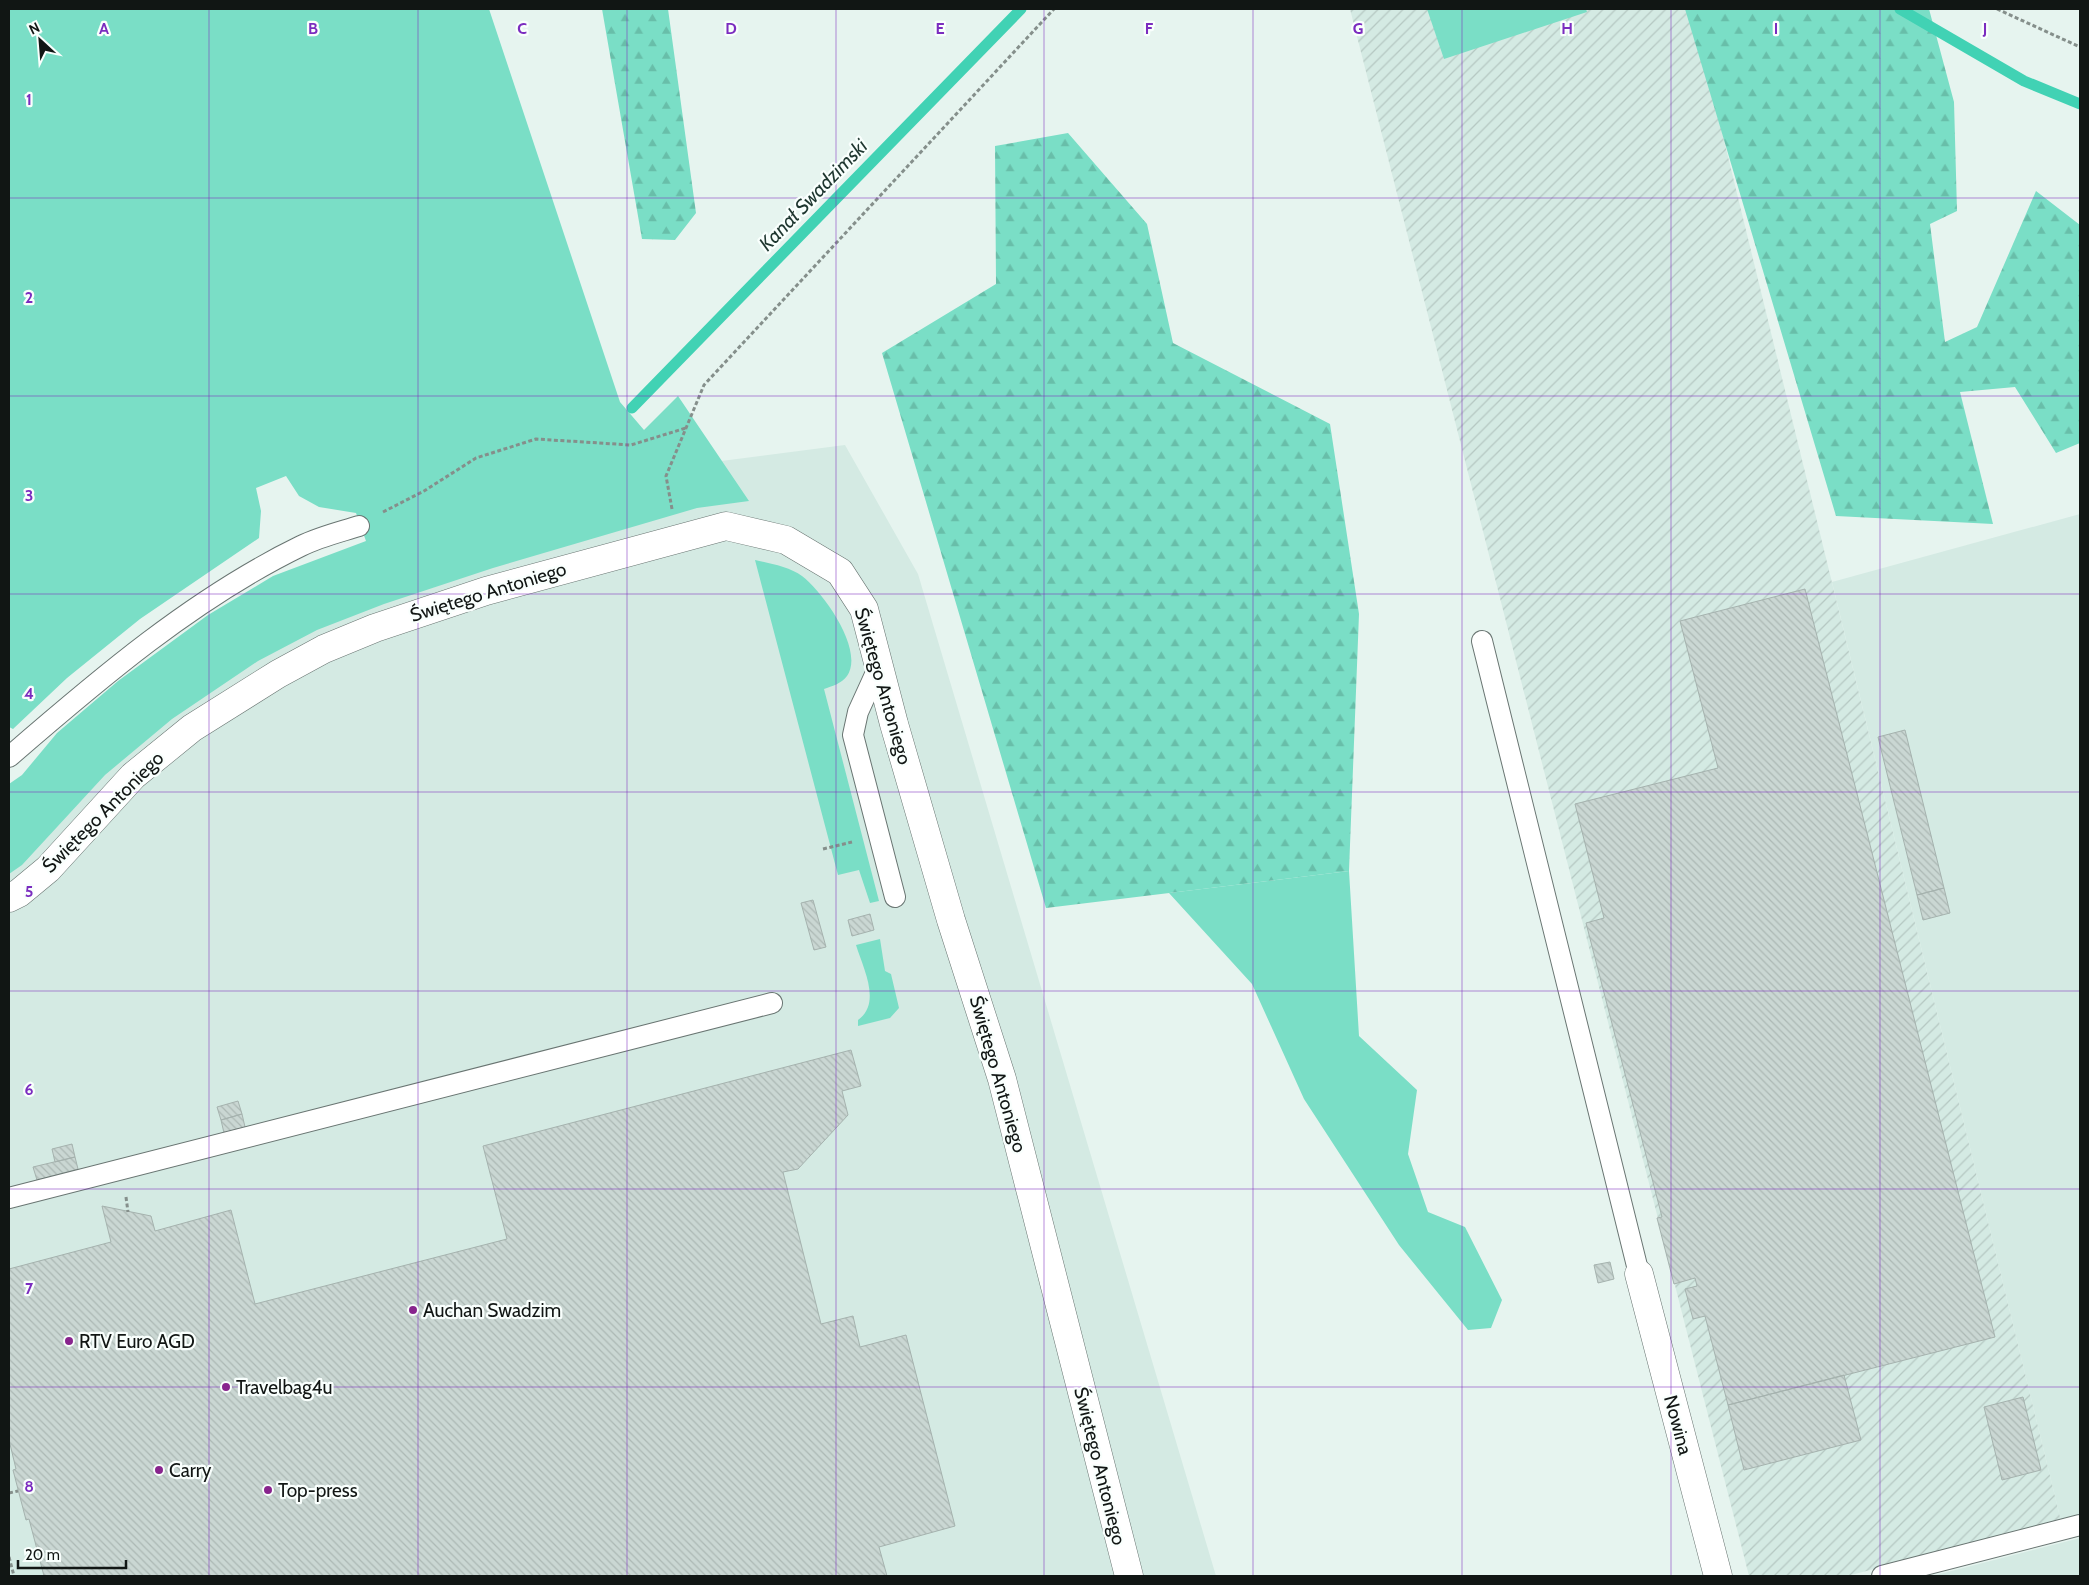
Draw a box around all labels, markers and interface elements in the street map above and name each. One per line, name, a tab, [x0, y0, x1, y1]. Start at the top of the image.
north arrow	[15, 15, 65, 65]
text: N	[26, 18, 43, 39]
text: A	[99, 19, 109, 38]
text: B	[308, 19, 318, 38]
text: C	[517, 19, 527, 38]
text: D	[725, 19, 737, 38]
text: E	[935, 19, 945, 38]
text: F	[1145, 19, 1154, 38]
text: G	[1353, 19, 1363, 38]
text: H	[1561, 19, 1573, 38]
text: I	[1774, 19, 1778, 38]
text: J	[1982, 19, 1987, 38]
text: 1	[26, 90, 32, 109]
water label: Kanał Swadzimski	[754, 134, 873, 256]
text: 2	[25, 288, 33, 307]
text: 3	[25, 486, 33, 505]
street label: Świętego Antoniego	[407, 556, 569, 627]
street label: Świętego Antoniego	[850, 605, 917, 767]
text: 4	[24, 684, 34, 703]
street label: Świętego Antoniego	[37, 746, 168, 877]
text: 5	[25, 882, 33, 901]
street label: Świętego Antoniego	[965, 993, 1032, 1155]
text: 6	[25, 1080, 34, 1099]
text: 7	[25, 1279, 34, 1298]
place label: Auchan Swadzim	[423, 1299, 561, 1322]
marker: Auchan Swadzim	[407, 1304, 419, 1316]
place label: RTV Euro AGD	[79, 1330, 195, 1353]
marker: RTV Euro AGD	[63, 1335, 75, 1347]
place label: Travelbag4u	[236, 1376, 333, 1399]
marker: Travelbag4u	[220, 1381, 232, 1393]
street label: Świętego Antoniego	[1069, 1384, 1132, 1547]
street label: Nowina	[1659, 1393, 1697, 1457]
place label: Carry	[169, 1459, 212, 1482]
marker: Carry	[153, 1464, 165, 1476]
text: 8	[24, 1477, 34, 1496]
place label: Top-press	[278, 1479, 358, 1502]
marker: Top-press	[262, 1484, 274, 1496]
scale bar	[18, 1538, 125, 1570]
text: 20 m	[25, 1546, 60, 1564]

